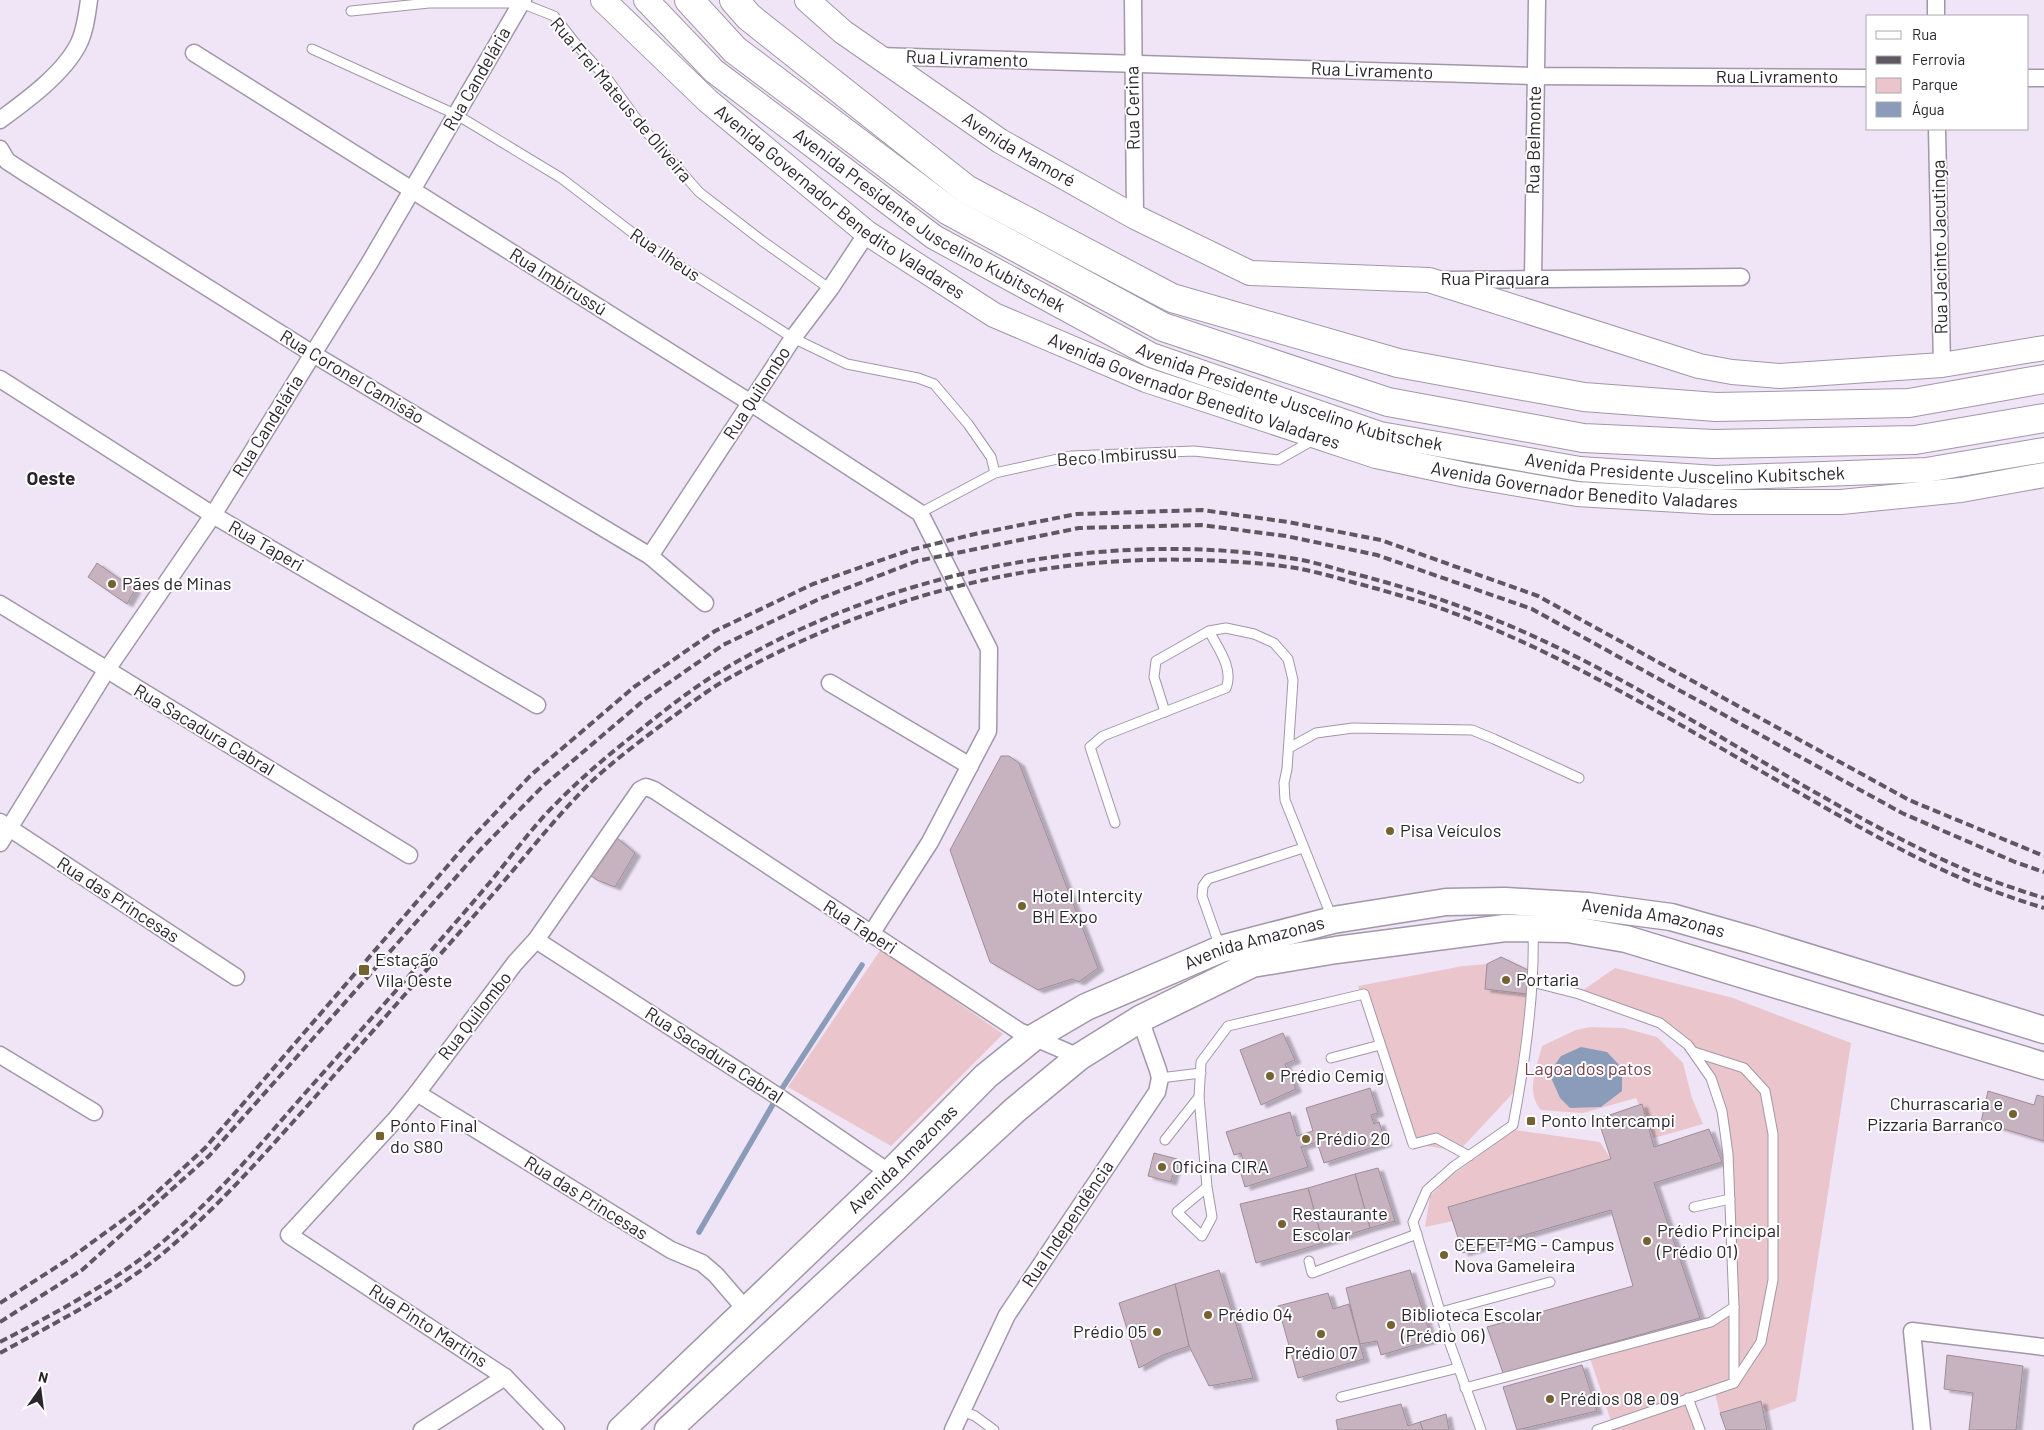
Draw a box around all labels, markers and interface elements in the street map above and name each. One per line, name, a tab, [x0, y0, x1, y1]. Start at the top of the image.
street label: Rua Frei Mateus de Oliveira	[546, 12, 697, 186]
legend	[1866, 15, 2029, 130]
street label: Rua Candelária	[438, 23, 515, 134]
text: Rua	[1912, 25, 1937, 43]
street label: Rua Livramento	[905, 45, 1029, 71]
text: Ferrovia	[1912, 50, 1965, 68]
street label: Rua Livramento	[1310, 57, 1434, 83]
street label: Rua Livramento	[1716, 65, 1838, 87]
street label: Rua Cerina	[1120, 66, 1144, 150]
text: Parque	[1912, 75, 1958, 93]
street label: Rua Belmonte	[1521, 85, 1545, 194]
street label: Avenida Governador Benedito Valadares	[711, 99, 969, 303]
text: Água	[1912, 100, 1945, 118]
street label: Avenida Mamoré	[959, 106, 1080, 191]
street label: Avenida Presidente Juscelino Kubitschek	[790, 123, 1069, 316]
street label: Rua Jacinto Jacutinga	[1926, 160, 1952, 335]
street label: Rua Ilheus	[626, 223, 705, 286]
street label: Rua Imbirussú	[506, 243, 611, 320]
street label: Rua Piraquara	[1441, 267, 1549, 289]
street label: Rua Coronel Camisão	[276, 324, 429, 428]
street label: Avenida Governador Benedito Valadares	[1045, 328, 1343, 453]
street label: Avenida Presidente Juscelino Kubitschek	[1133, 337, 1444, 455]
street label: Rua Quilombo	[718, 342, 794, 443]
street label: Rua Candelária	[227, 370, 307, 481]
street label: Beco Imbirussu	[1056, 440, 1178, 470]
street label: Avenida Presidente Juscelino Kubitschek	[1523, 448, 1845, 488]
street label: Avenida Governador Benedito Valadares	[1429, 456, 1738, 512]
district label: Oeste	[26, 466, 76, 489]
street label: Rua Taperi	[225, 515, 308, 575]
place label: Pães de Minas	[122, 572, 231, 594]
marker: Pães de Minas	[106, 578, 118, 590]
street label: Rua Sacadura Cabral	[130, 678, 279, 780]
place label: Pisa Veículos	[1400, 819, 1501, 841]
marker: Pisa Veículos	[1384, 825, 1396, 837]
street label: Rua das Princesas	[53, 851, 184, 947]
place label: Hotel Intercity BH Expo	[1032, 884, 1143, 927]
street label: Rua Taperi	[820, 894, 901, 958]
street label: Avenida Amazonas	[1581, 894, 1728, 942]
marker: Hotel Intercity BH Expo	[1016, 900, 1028, 912]
street label: Avenida Amazonas	[1180, 911, 1327, 974]
place label: Estação Vila Oeste	[375, 948, 452, 991]
marker: Estação Vila Oeste	[357, 963, 371, 977]
street label: Rua Quilombo	[433, 967, 516, 1064]
place label: Portaria	[1516, 968, 1579, 990]
marker: Portaria	[1500, 974, 1512, 986]
street label: Rua Sacadura Cabral	[641, 1001, 788, 1107]
park label: Lagoa dos patos	[1524, 1057, 1652, 1079]
place label: Prédio Cemig	[1280, 1064, 1384, 1086]
marker: Prédio Cemig	[1264, 1070, 1276, 1082]
place label: Churrascaria e Pizzaria Barranco	[1867, 1092, 2003, 1135]
street label: Avenida Amazonas	[843, 1099, 962, 1217]
marker: Churrascaria e Pizzaria Barranco	[2007, 1108, 2019, 1120]
place label: Ponto Intercampi	[1541, 1109, 1675, 1131]
place label: Ponto Final do S80	[390, 1114, 477, 1157]
marker: Ponto Intercampi	[1525, 1115, 1537, 1127]
place label: Prédio 20	[1316, 1127, 1390, 1149]
marker: Ponto Final do S80	[374, 1130, 386, 1142]
marker: Prédio 20	[1300, 1133, 1312, 1145]
street label: Rua das Princesas	[521, 1150, 652, 1244]
place label: Oficina CIRA	[1172, 1155, 1269, 1177]
street label: Rua Independência	[1017, 1156, 1118, 1291]
marker: Oficina CIRA	[1156, 1161, 1168, 1173]
place label: Restaurante Escolar	[1292, 1202, 1388, 1245]
marker: Restaurante Escolar	[1276, 1218, 1288, 1230]
place label: Prédio Principal (Prédio 01)	[1656, 1219, 1780, 1262]
place label: CEFET-MG - Campus Nova Gameleira	[1454, 1233, 1614, 1276]
marker: Prédio Principal (Prédio 01)	[1641, 1235, 1653, 1247]
marker: CEFET-MG - Campus Nova Gameleira	[1438, 1249, 1450, 1261]
street label: Rua Pinto Martins	[365, 1279, 492, 1372]
place label: Prédio 04	[1218, 1303, 1293, 1325]
place label: Biblioteca Escolar (Prédio 06)	[1400, 1303, 1542, 1346]
marker: Prédio 04	[1202, 1309, 1214, 1321]
marker: Biblioteca Escolar (Prédio 06)	[1385, 1319, 1397, 1331]
place label: Prédio 05	[1073, 1320, 1147, 1342]
marker: Prédio 05	[1151, 1326, 1163, 1338]
marker: Prédio 07	[1315, 1328, 1327, 1340]
place label: Prédio 07	[1284, 1341, 1358, 1363]
north arrow	[15, 1365, 65, 1415]
text: N	[37, 1368, 50, 1386]
place label: Prédios 08 e 09	[1560, 1387, 1679, 1409]
marker: Prédios 08 e 09	[1544, 1393, 1556, 1405]

